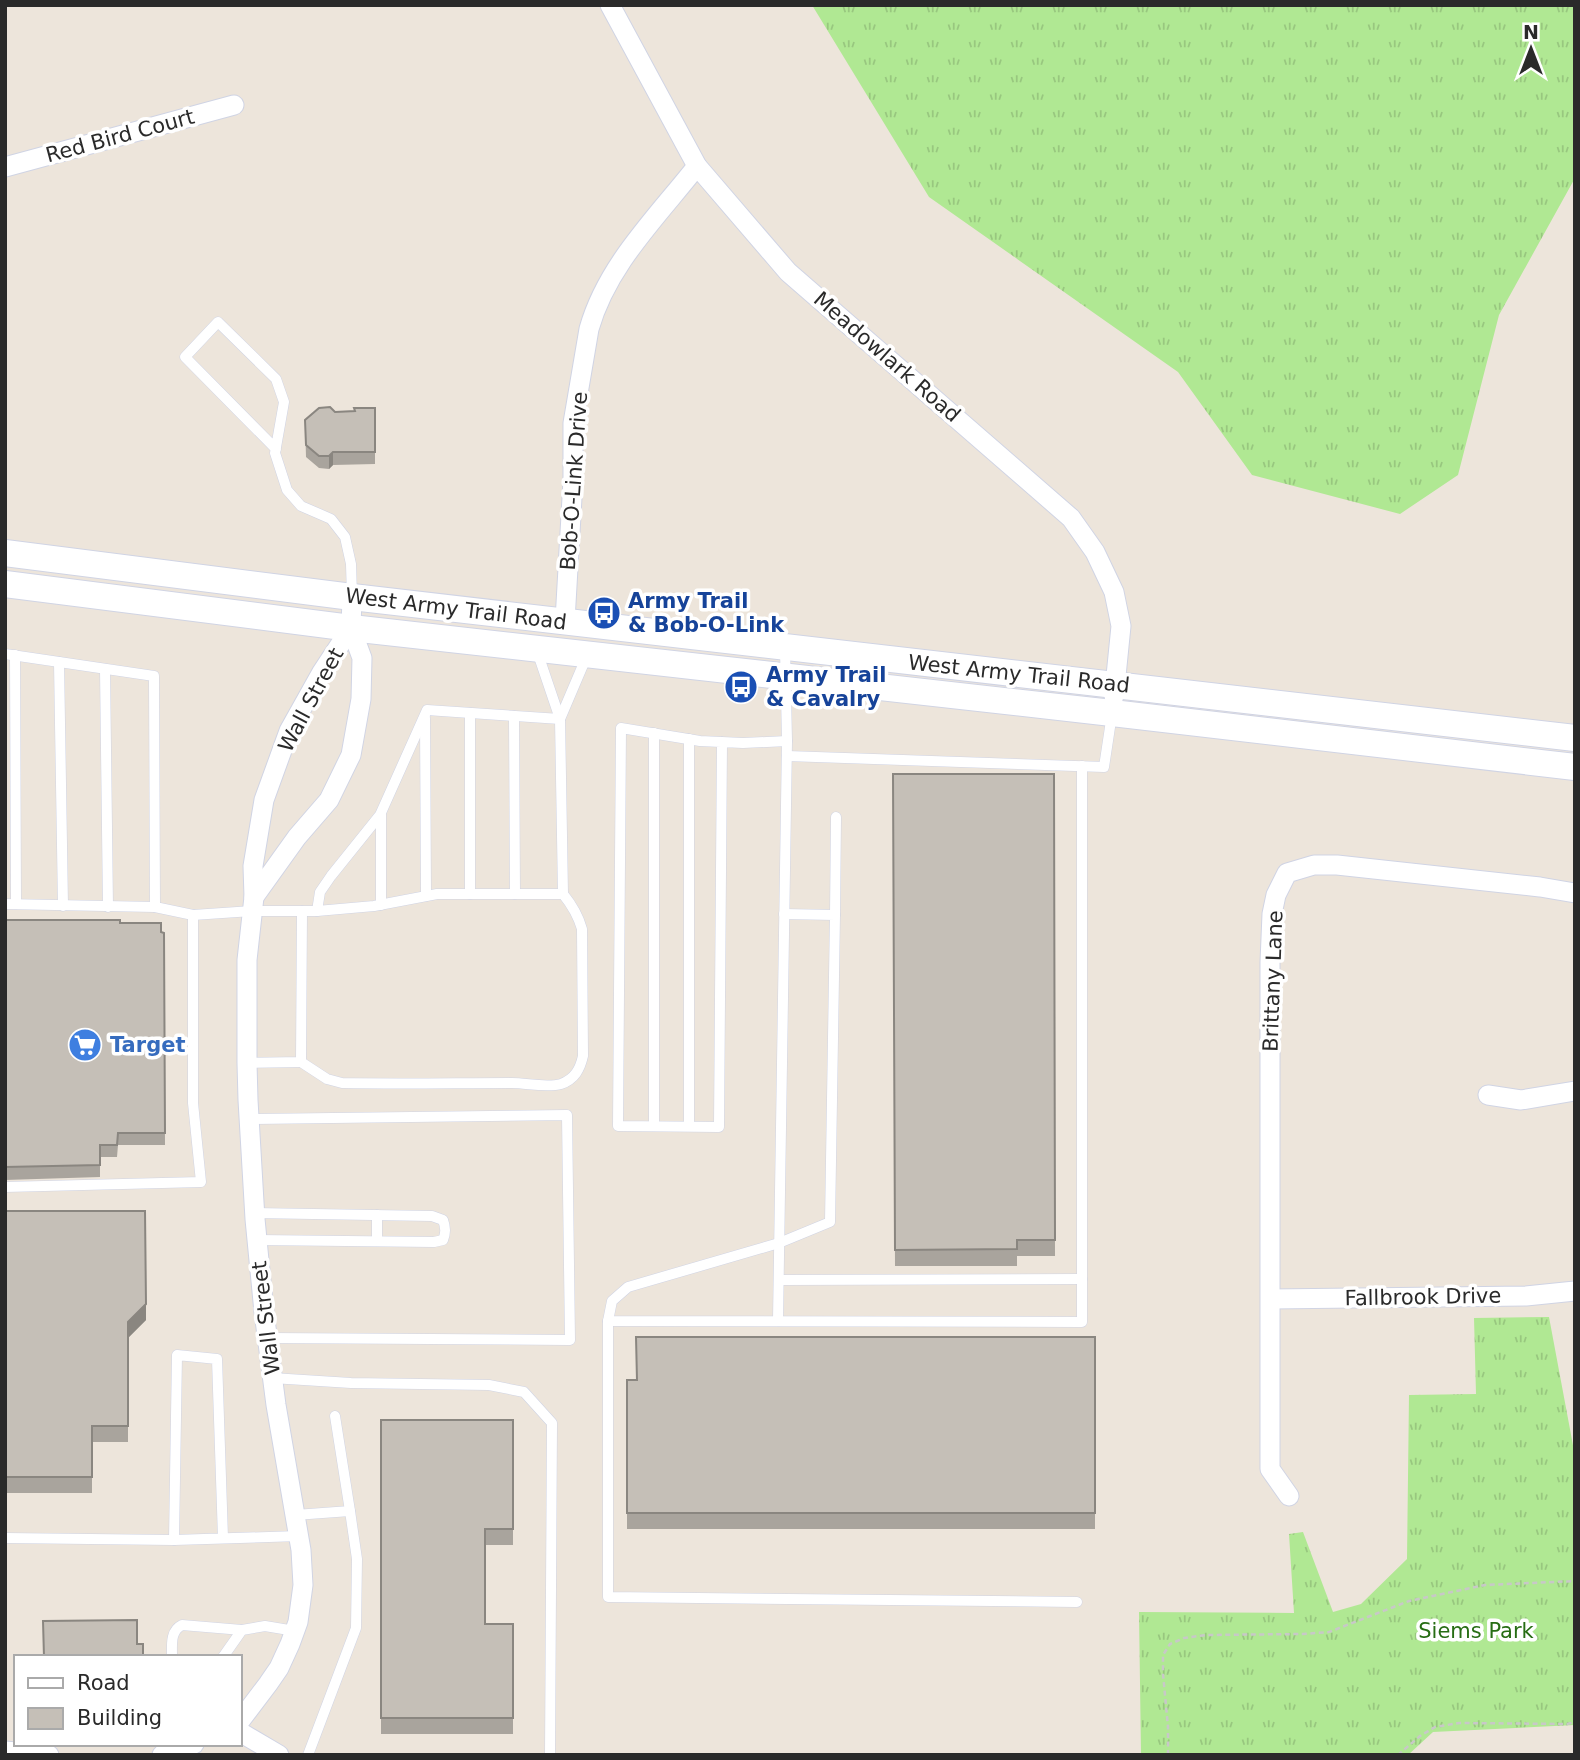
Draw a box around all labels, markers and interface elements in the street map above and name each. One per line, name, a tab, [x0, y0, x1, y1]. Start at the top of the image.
north arrow	[1496, 14, 1566, 84]
text: N	[1523, 21, 1539, 43]
street label: Red Bird Court	[43, 105, 197, 167]
street label: Meadowlark Road	[809, 287, 965, 427]
street label: Bob-O-Link Drive	[556, 391, 592, 571]
street label: West Army Trail Road	[344, 584, 568, 634]
place label: Army Trail & Bob-O-Link	[628, 589, 785, 637]
bus stop icon: Army Trail & Bob-O-Link	[585, 594, 623, 632]
street label: Wall Street	[274, 644, 348, 756]
street label: West Army Trail Road	[907, 650, 1131, 698]
place label: Army Trail & Cavalry	[766, 663, 886, 711]
bus stop icon: Army Trail & Cavalry	[722, 668, 760, 706]
street label: Brittany Lane	[1259, 910, 1287, 1052]
supermarket icon: Target	[66, 1026, 104, 1064]
place label: Target	[110, 1033, 185, 1057]
street label: Wall Street	[247, 1260, 285, 1376]
street label: Fallbrook Drive	[1344, 1284, 1502, 1310]
park label: Siems Park	[1418, 1619, 1535, 1643]
legend	[14, 1655, 242, 1746]
text: Road	[77, 1671, 130, 1695]
text: Building	[77, 1706, 162, 1730]

